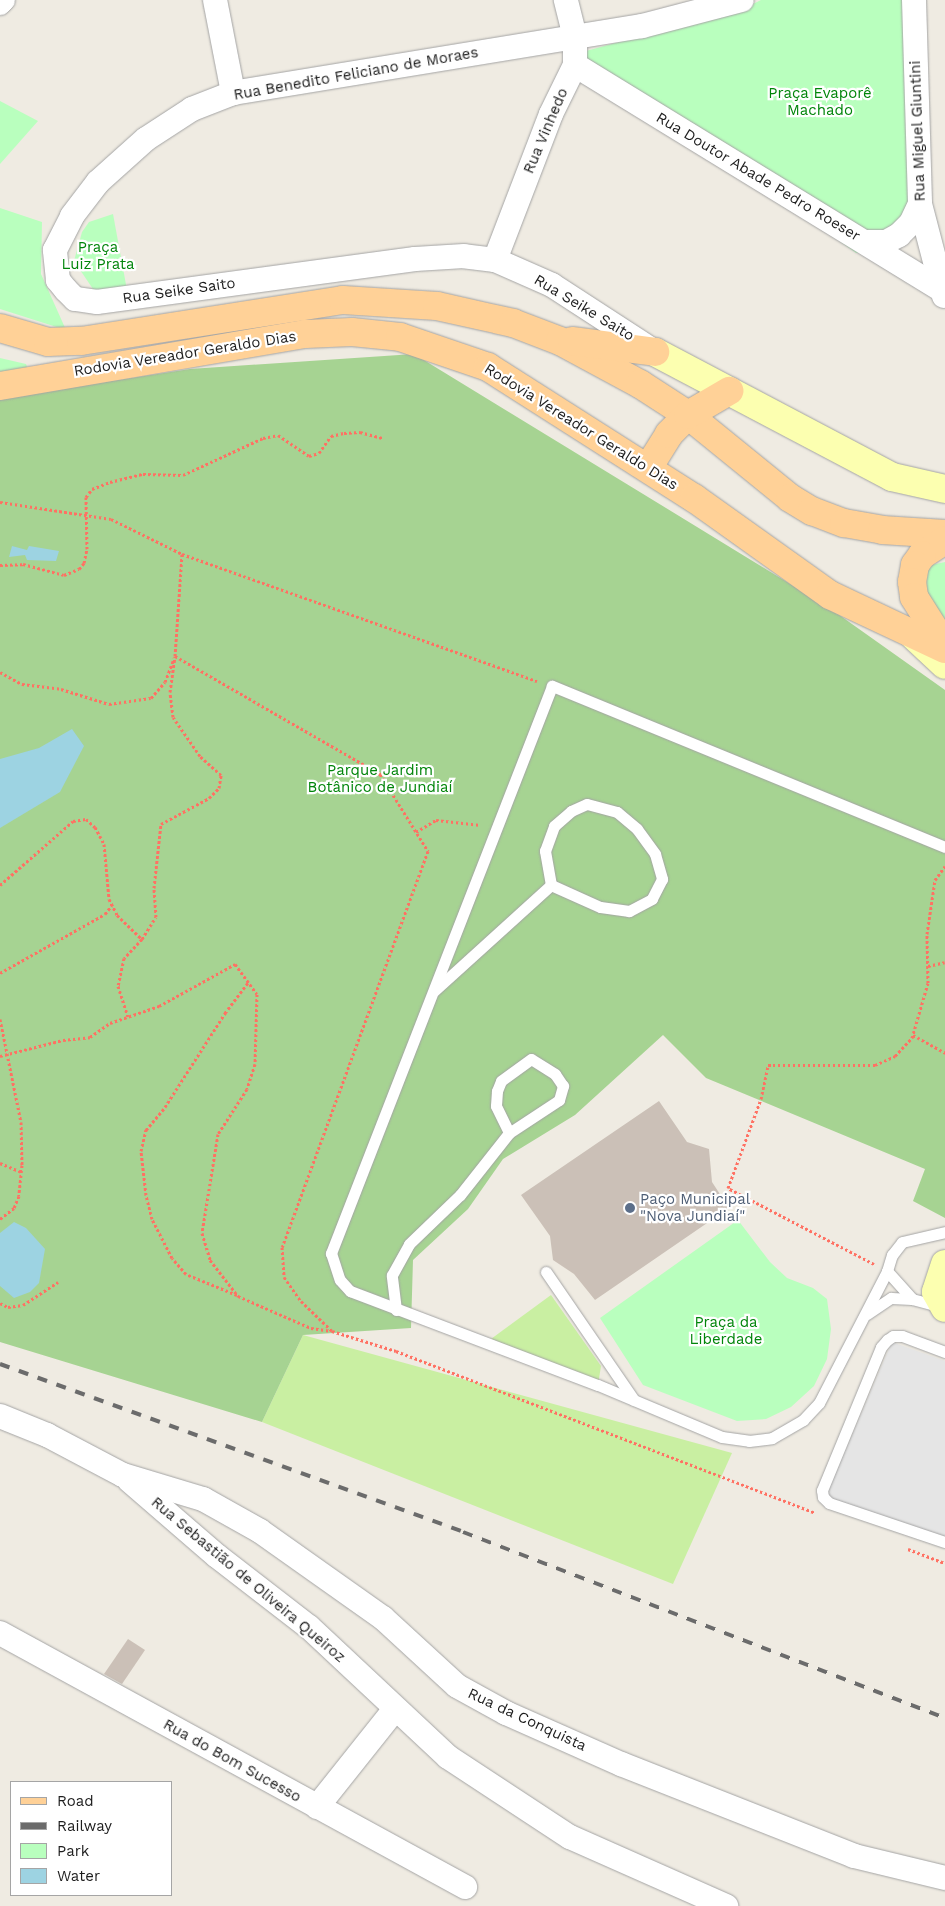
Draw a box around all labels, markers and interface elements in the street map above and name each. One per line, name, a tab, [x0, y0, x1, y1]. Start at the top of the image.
street label: Rua Benedito Feliciano de Moraes	[232, 44, 480, 104]
street label: Rua Miguel Giuntini	[907, 60, 929, 202]
park label: Praça Evaporê Machado	[768, 84, 872, 119]
street label: Rua Vinhedo	[520, 85, 572, 177]
street label: Rua Doutor Abade Pedro Roeser	[652, 108, 864, 246]
park label: Praça Luiz Prata	[61, 238, 135, 273]
street label: Rua Seike Saito	[530, 271, 638, 345]
street label: Rua Seike Saito	[121, 274, 237, 308]
street label: Rodovia Vereador Geraldo Dias	[72, 327, 298, 381]
street label: Rodovia Vereador Geraldo Dias	[480, 359, 682, 495]
park label: Parque Jardim Botânico de Jundiaí	[307, 761, 453, 796]
place label: Paço Municipal "Nova Jundiaí"	[640, 1190, 750, 1225]
marker: Paço Municipal "Nova Jundiaí"	[624, 1202, 636, 1214]
park label: Praça da Liberdade	[690, 1313, 762, 1348]
street label: Rua Sebastião de Oliveira Queiroz	[147, 1493, 349, 1667]
street label: Rua da Conquista	[464, 1684, 590, 1756]
street label: Rua do Bom Sucesso	[160, 1716, 304, 1806]
legend	[10, 1781, 172, 1896]
text: Road	[57, 1792, 94, 1810]
text: Railway	[57, 1817, 112, 1835]
text: Park	[57, 1842, 89, 1860]
text: Water	[57, 1867, 100, 1885]

